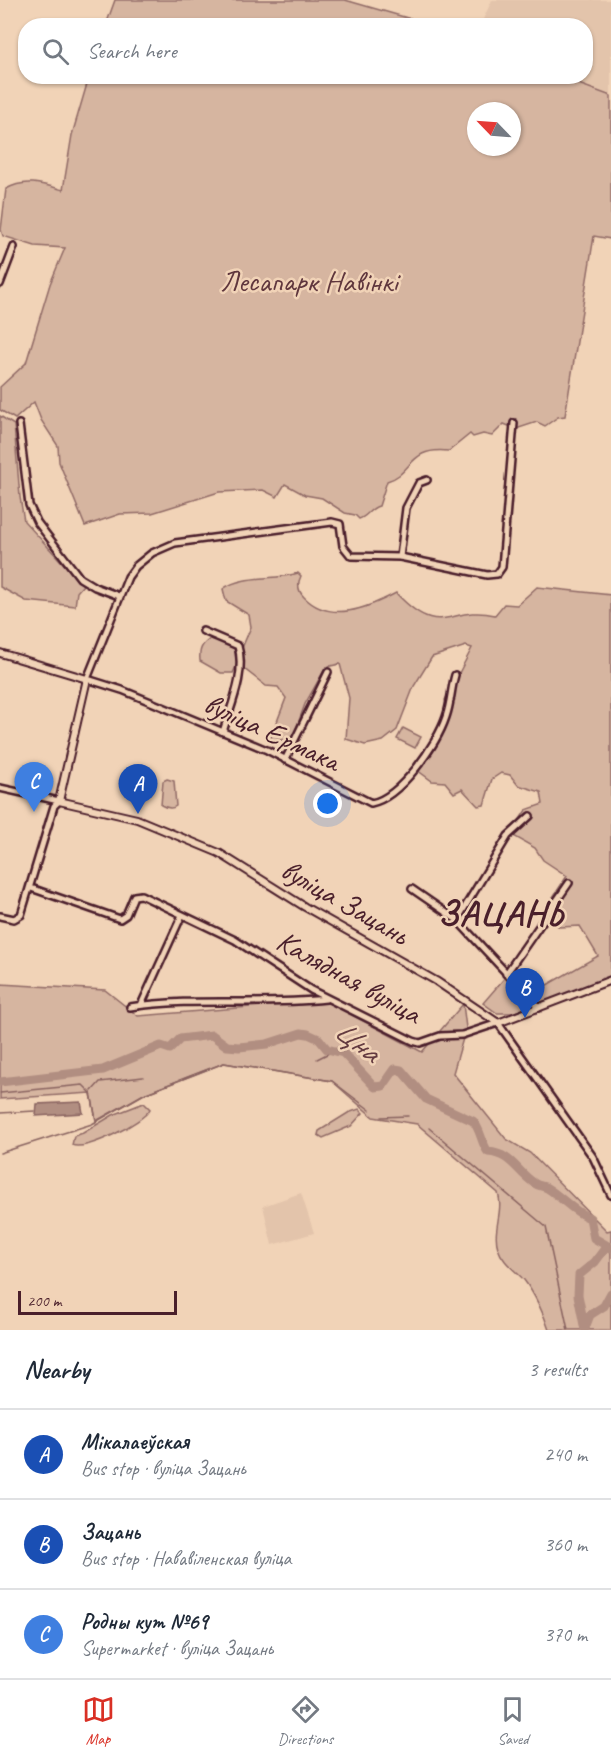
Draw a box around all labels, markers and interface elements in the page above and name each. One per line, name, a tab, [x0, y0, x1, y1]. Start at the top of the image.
search box	[18, 18, 593, 84]
icon: search	[39, 35, 72, 68]
text: Search here	[87, 37, 177, 65]
north arrow	[467, 102, 521, 156]
park label: Лесапарк Навінкі	[220, 262, 401, 300]
street label: вуліца Ермака	[198, 684, 348, 781]
pin: C	[15, 762, 54, 812]
pin: A	[118, 764, 158, 814]
your location	[313, 789, 342, 818]
street label: вуліца Зацань	[275, 850, 417, 955]
district label: ЗАЦАНЬ	[438, 890, 565, 936]
street label: Калядная вуліца	[270, 922, 430, 1033]
pin: B	[506, 968, 544, 1018]
water label: Цна	[326, 1009, 392, 1073]
scale bar	[18, 1288, 177, 1316]
text: 200 m	[27, 1291, 61, 1311]
text: Nearby	[24, 1353, 89, 1386]
text: 3 results	[528, 1357, 587, 1382]
text: Мікалаеўская	[81, 1428, 189, 1456]
text: A	[38, 1442, 49, 1467]
text: 240 m	[544, 1442, 587, 1467]
text: Bus stop · вуліца Зацань	[81, 1456, 246, 1481]
text: Зацань	[81, 1518, 140, 1546]
text: B	[38, 1532, 49, 1557]
text: 360 m	[544, 1532, 587, 1557]
text: Bus stop · Нававіленская вуліца	[81, 1546, 291, 1571]
text: Родны кут №69	[81, 1608, 208, 1636]
text: C	[39, 1622, 48, 1647]
text: 370 m	[544, 1622, 587, 1647]
text: Supermarket · вуліца Зацань	[81, 1636, 273, 1661]
tab: Map	[82, 1693, 115, 1749]
tab: Directions	[278, 1693, 333, 1749]
tab: Saved	[496, 1693, 529, 1749]

